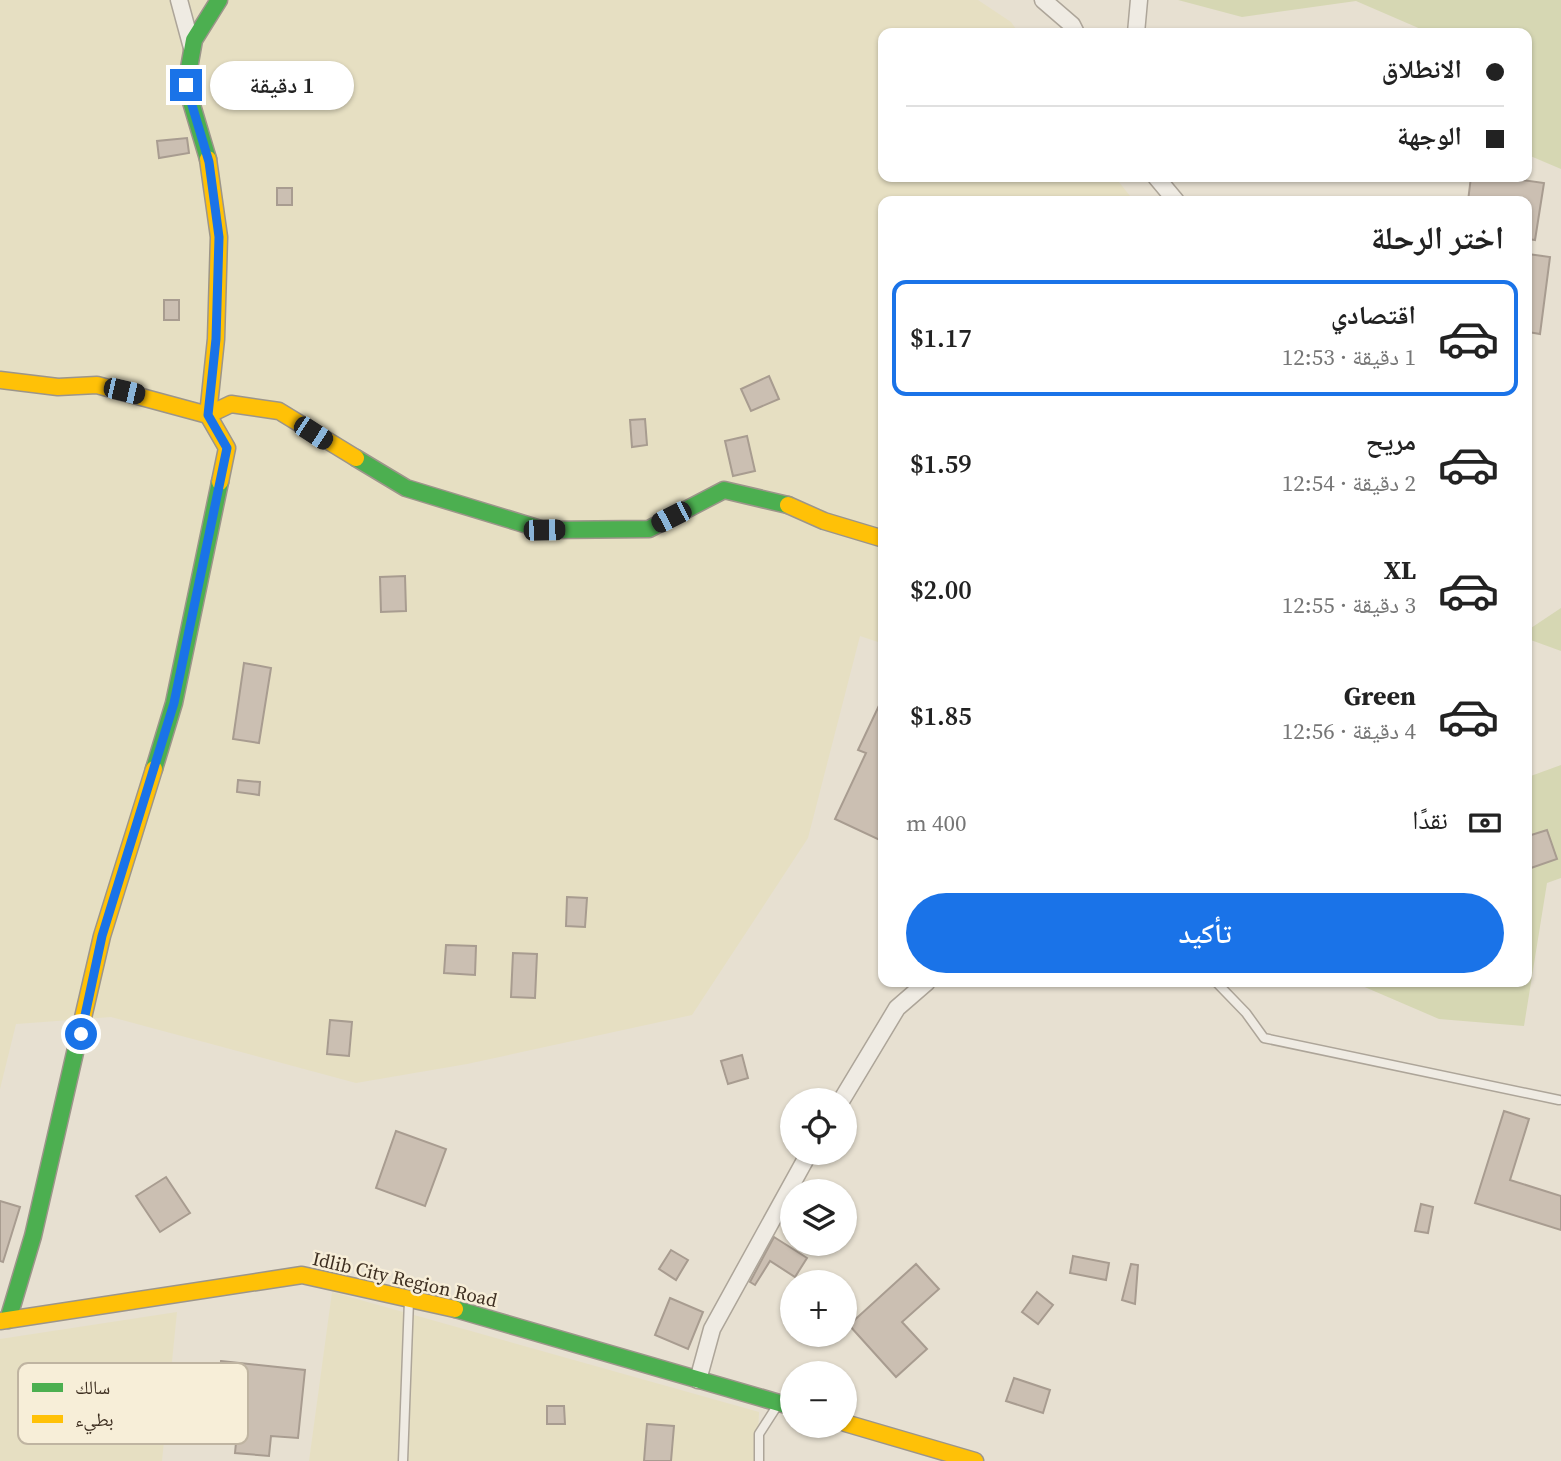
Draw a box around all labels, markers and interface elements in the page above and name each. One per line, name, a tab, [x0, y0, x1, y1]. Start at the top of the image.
text: الانطلاق	[1382, 51, 1462, 87]
callout: 1 دقيقة	[210, 60, 354, 110]
route end	[170, 69, 202, 101]
text: 1 دقيقة	[250, 69, 314, 101]
text: الوجهة	[1397, 118, 1462, 154]
text: اختر الرحلة	[1371, 216, 1504, 260]
text: اقتصادي	[1331, 297, 1416, 333]
icon: car	[1437, 307, 1500, 370]
text: $1.17	[910, 320, 972, 356]
text: 1 دقيقة · 12:53	[1282, 341, 1416, 373]
car	[102, 376, 147, 406]
car	[290, 413, 337, 453]
text: مريح	[1366, 423, 1416, 459]
icon: car	[1437, 433, 1500, 496]
text: $1.59	[910, 446, 972, 482]
text: 2 دقيقة · 12:54	[1282, 467, 1416, 499]
car	[648, 498, 695, 536]
car	[523, 519, 566, 541]
text: XL	[1384, 552, 1416, 588]
icon: car	[1437, 559, 1500, 622]
text: $2.00	[910, 572, 972, 608]
text: 3 دقيقة · 12:55	[1282, 589, 1416, 621]
text: Green	[1344, 678, 1416, 714]
icon: car	[1437, 685, 1500, 748]
text: $1.85	[910, 698, 972, 734]
text: 4 دقيقة · 12:56	[1282, 715, 1416, 747]
text: نقدًا	[1412, 802, 1448, 838]
icon: cash	[1466, 804, 1504, 842]
text: 400 m	[906, 807, 967, 839]
button: تأكيد	[906, 893, 1504, 973]
route start	[65, 1018, 97, 1050]
map controls	[780, 1088, 857, 1438]
button: locate	[780, 1088, 857, 1165]
button: layers	[780, 1179, 857, 1256]
street label: Idlib City Region Road	[310, 1245, 500, 1313]
button: +	[780, 1270, 857, 1347]
button: −	[780, 1361, 857, 1438]
legend	[18, 1363, 248, 1444]
text: سالك	[75, 1374, 110, 1400]
text: بطيء	[75, 1406, 114, 1435]

